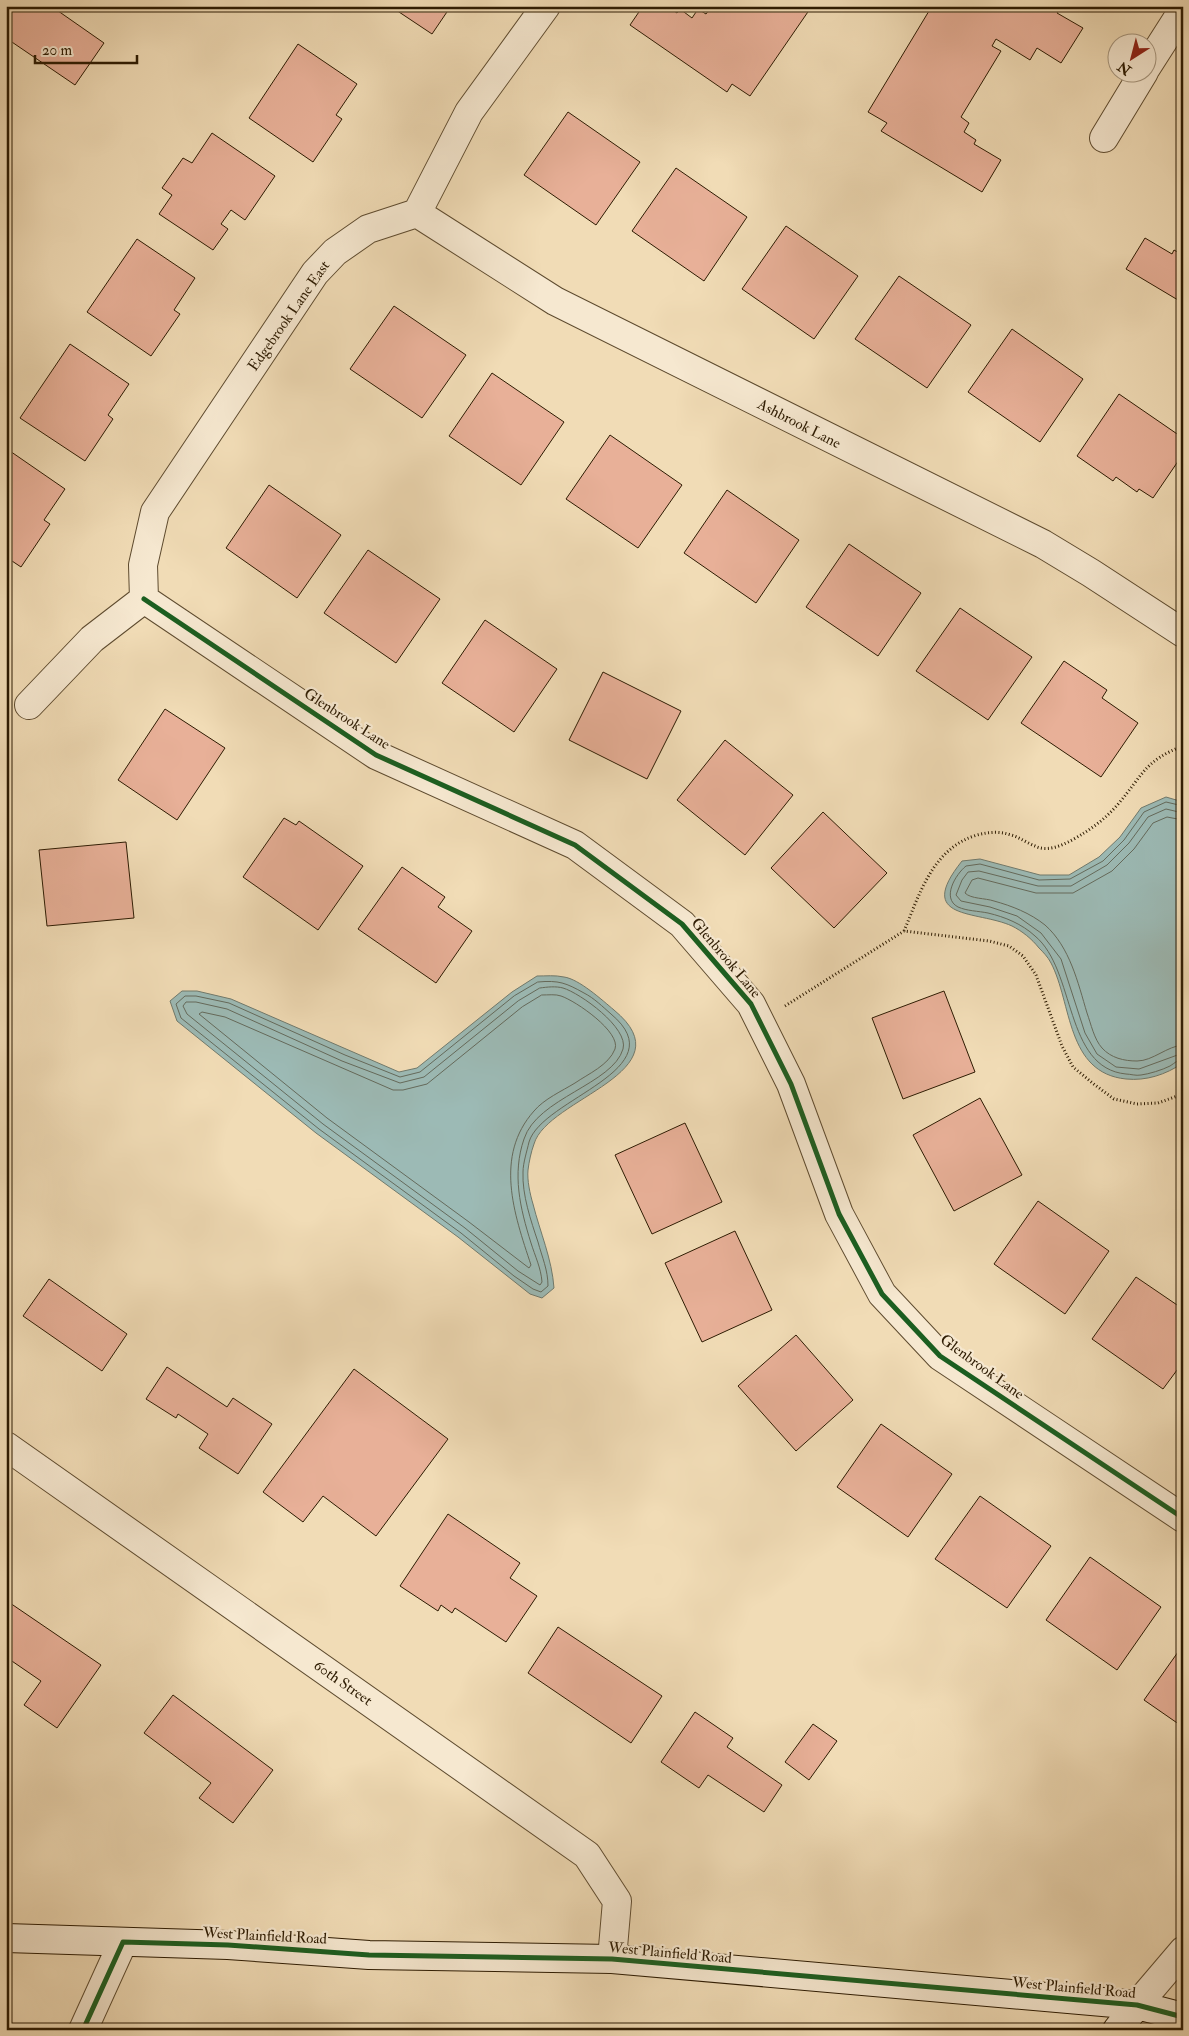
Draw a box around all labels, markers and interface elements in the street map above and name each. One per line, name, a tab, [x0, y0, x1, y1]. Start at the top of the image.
scale bar	[35, 32, 138, 64]
north arrow	[1106, 32, 1156, 82]
text: 20 m	[42, 41, 72, 60]
text: N	[1114, 57, 1136, 79]
street label: Edgebrook Lane East	[244, 257, 334, 375]
street label: Ashbrook Lane	[753, 394, 844, 453]
street label: Glenbrook Lane	[300, 684, 394, 754]
street label: Glenbrook Lane	[687, 914, 765, 1002]
street label: Glenbrook Lane	[936, 1330, 1028, 1404]
street label: 60th Street	[310, 1656, 376, 1710]
street label: West Plainfield Road	[202, 1923, 328, 1949]
street label: West Plainfield Road	[606, 1938, 733, 1968]
street label: West Plainfield Road	[1010, 1973, 1137, 2003]

